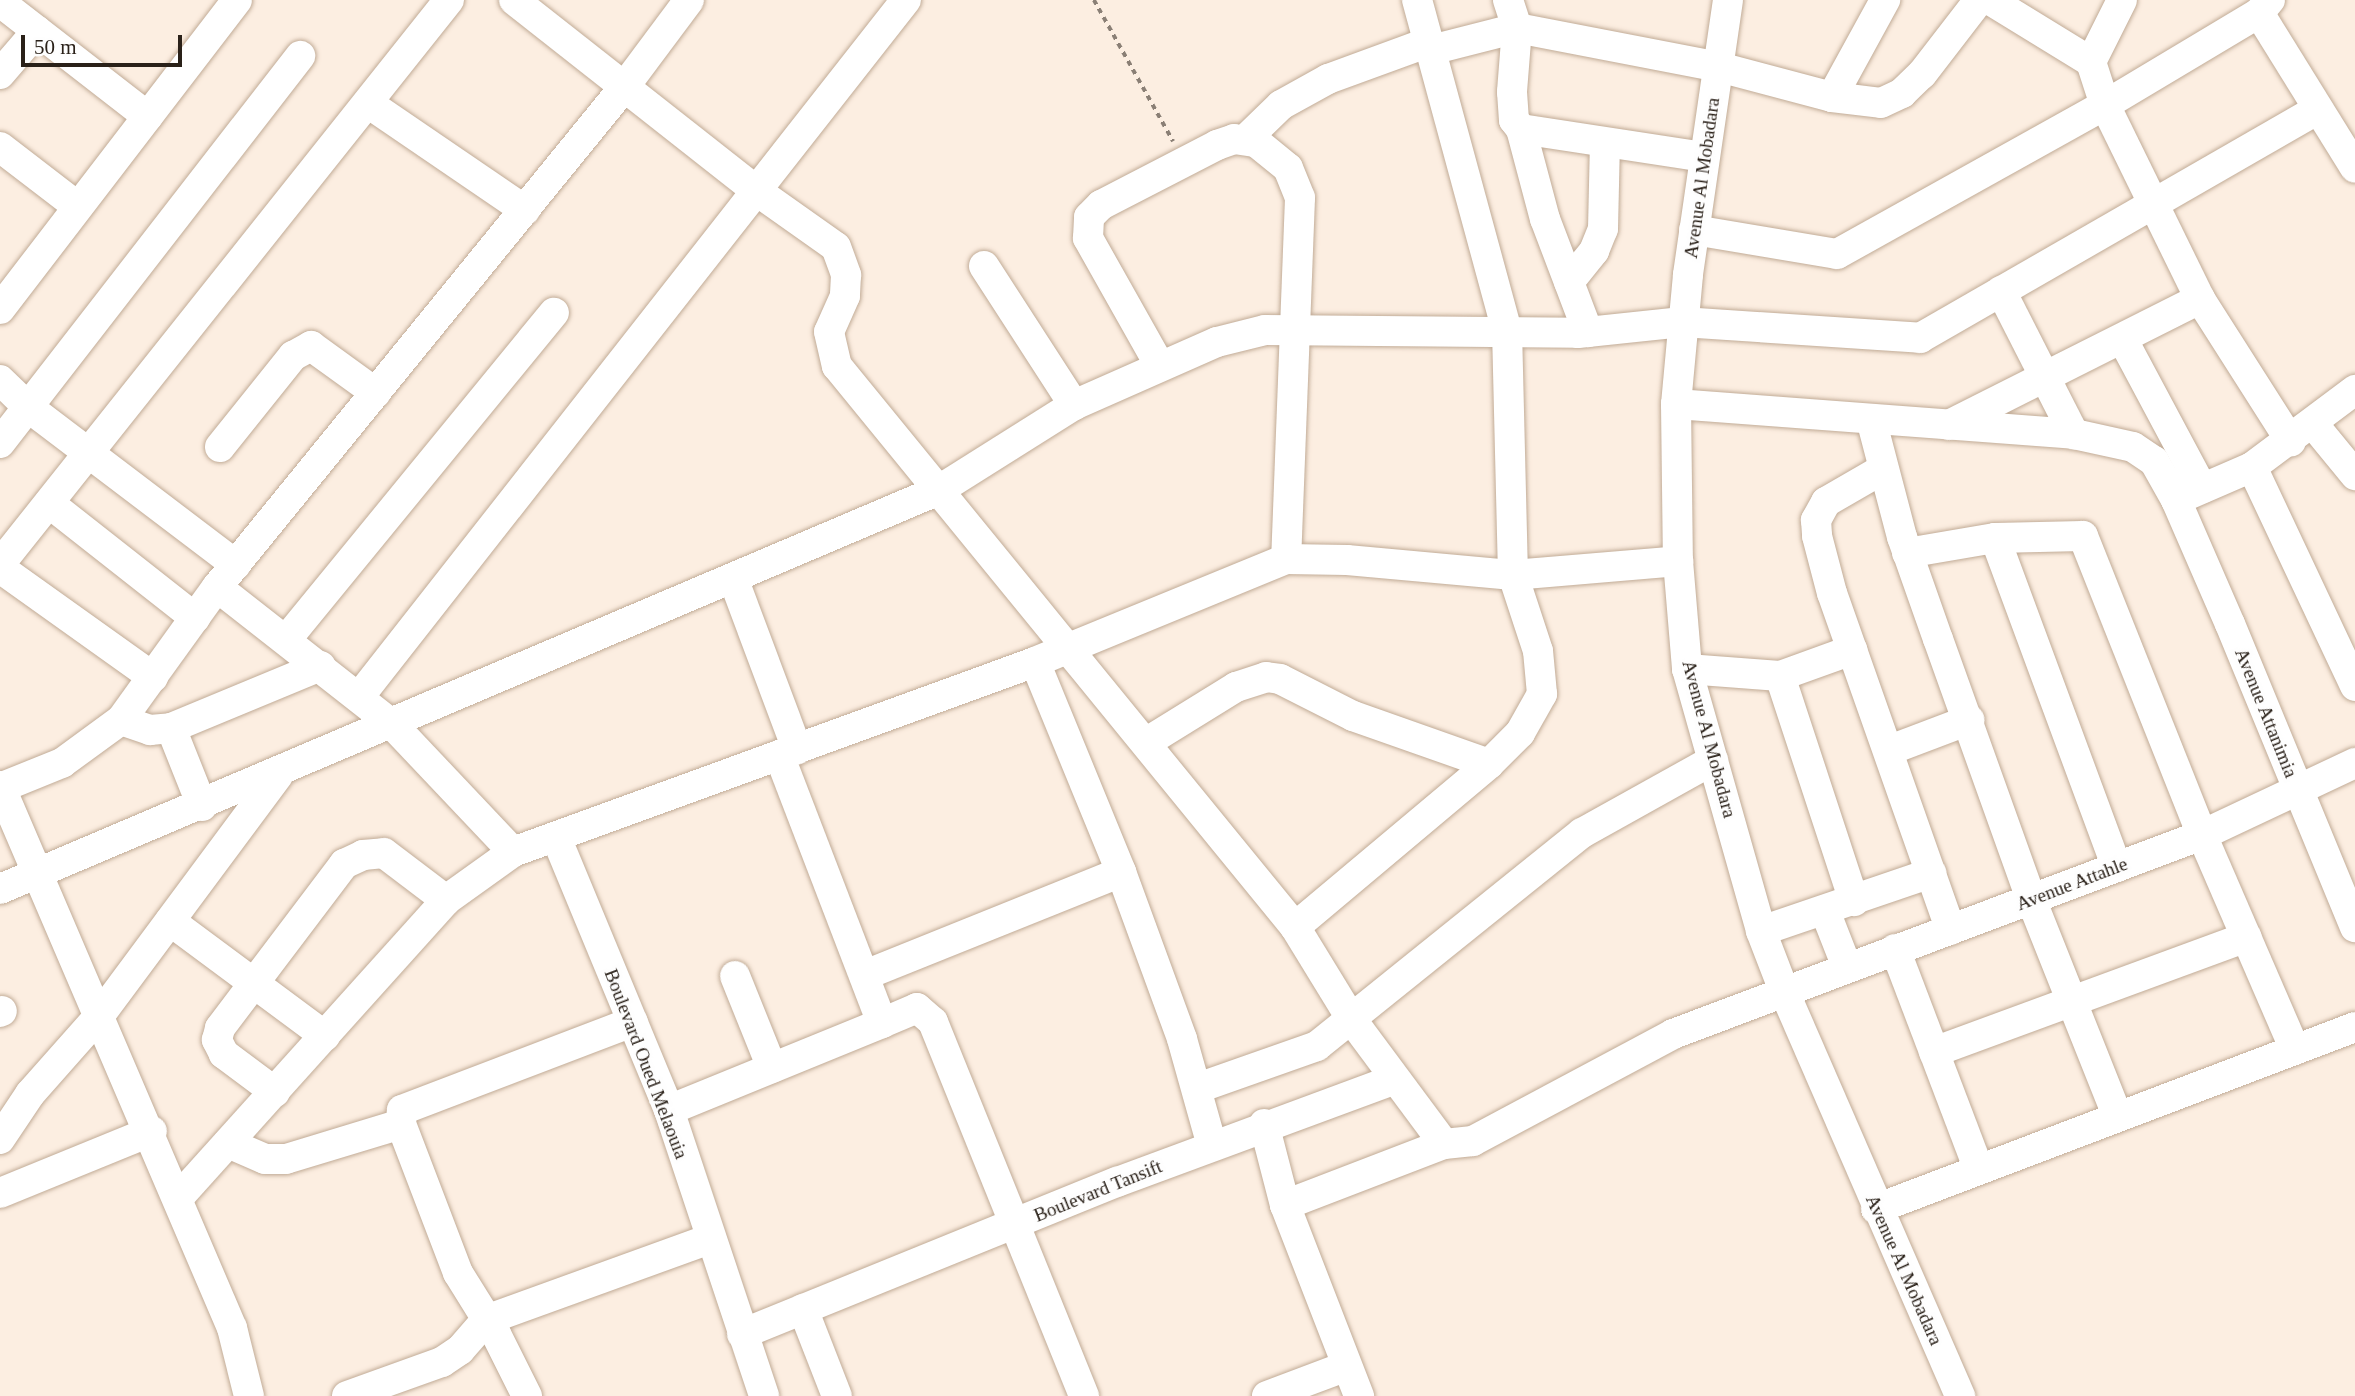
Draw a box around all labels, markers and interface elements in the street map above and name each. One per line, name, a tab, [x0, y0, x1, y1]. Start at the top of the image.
scale bar	[24, 21, 186, 65]
text: 50 m	[34, 35, 77, 59]
street label: Avenue Al Mobadara	[1678, 83, 1726, 273]
street label: Avenue Attanimia	[2225, 633, 2307, 793]
street label: Avenue Al Mobadara	[1674, 645, 1744, 833]
street label: Avenue Attahle	[2004, 849, 2140, 919]
street label: Boulevard Oued Melaouia	[593, 950, 699, 1178]
street label: Boulevard Tansift	[1019, 1150, 1177, 1232]
street label: Avenue Al Mobadara	[1855, 1179, 1953, 1361]

